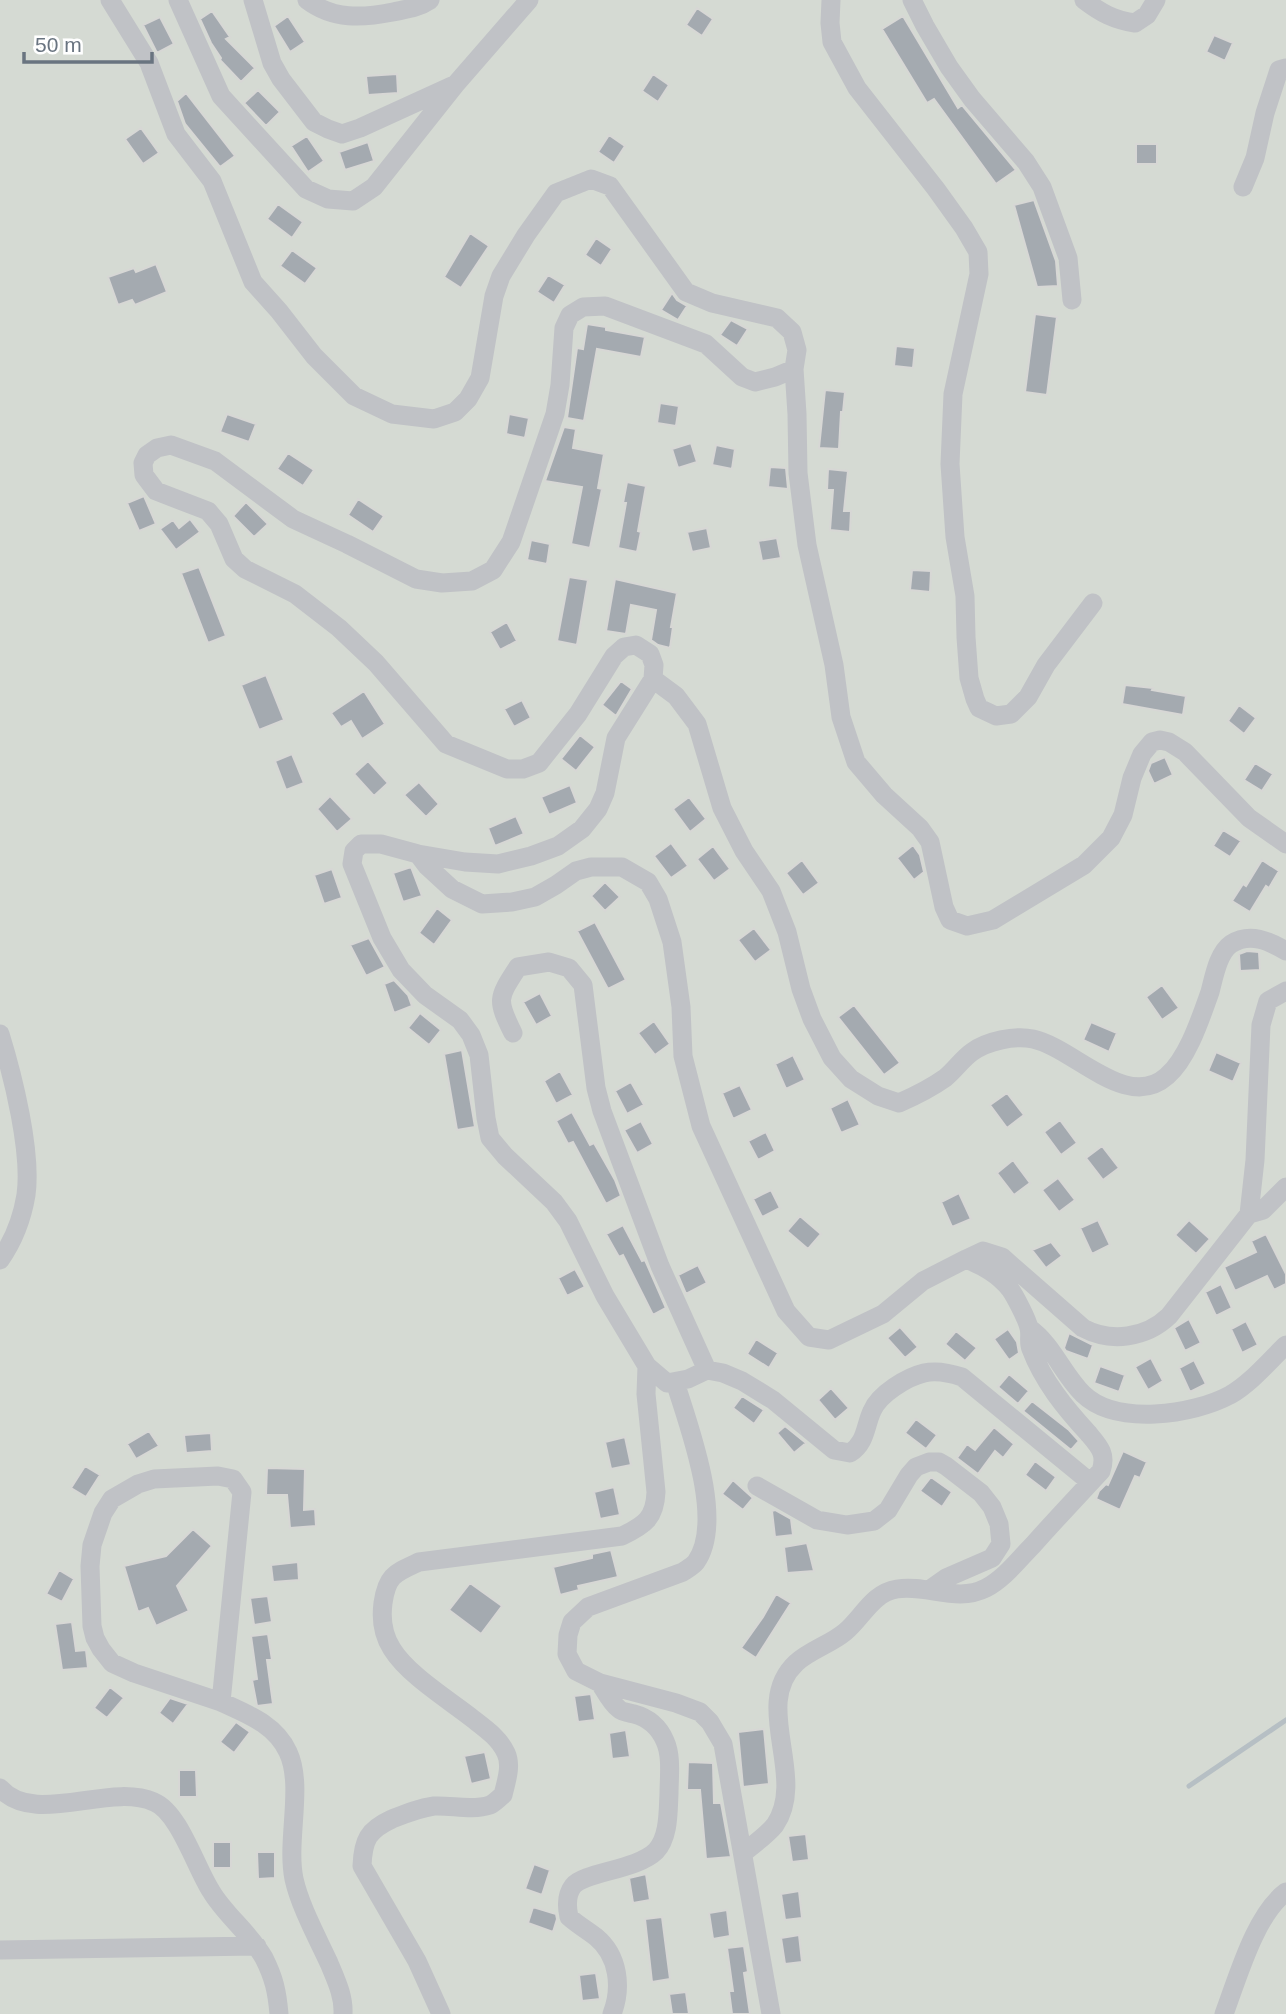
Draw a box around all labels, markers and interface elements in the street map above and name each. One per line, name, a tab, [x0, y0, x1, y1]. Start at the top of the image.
scale bar	[24, 21, 152, 65]
text: 50 m	[35, 33, 82, 56]

